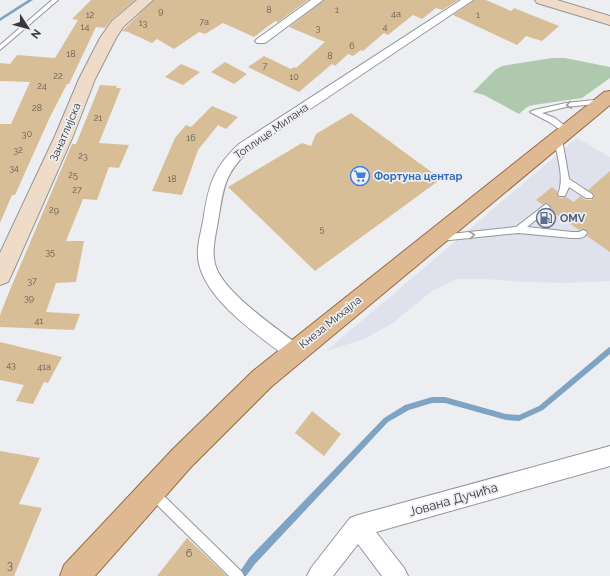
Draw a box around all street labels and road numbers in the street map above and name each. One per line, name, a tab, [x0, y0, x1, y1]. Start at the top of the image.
street label: Занатлијска	[47, 101, 84, 164]
street label: Топлице Милана	[232, 101, 311, 162]
street label: Кнеза Михајла	[297, 293, 364, 351]
street label: Јована Дучића	[407, 480, 499, 519]

